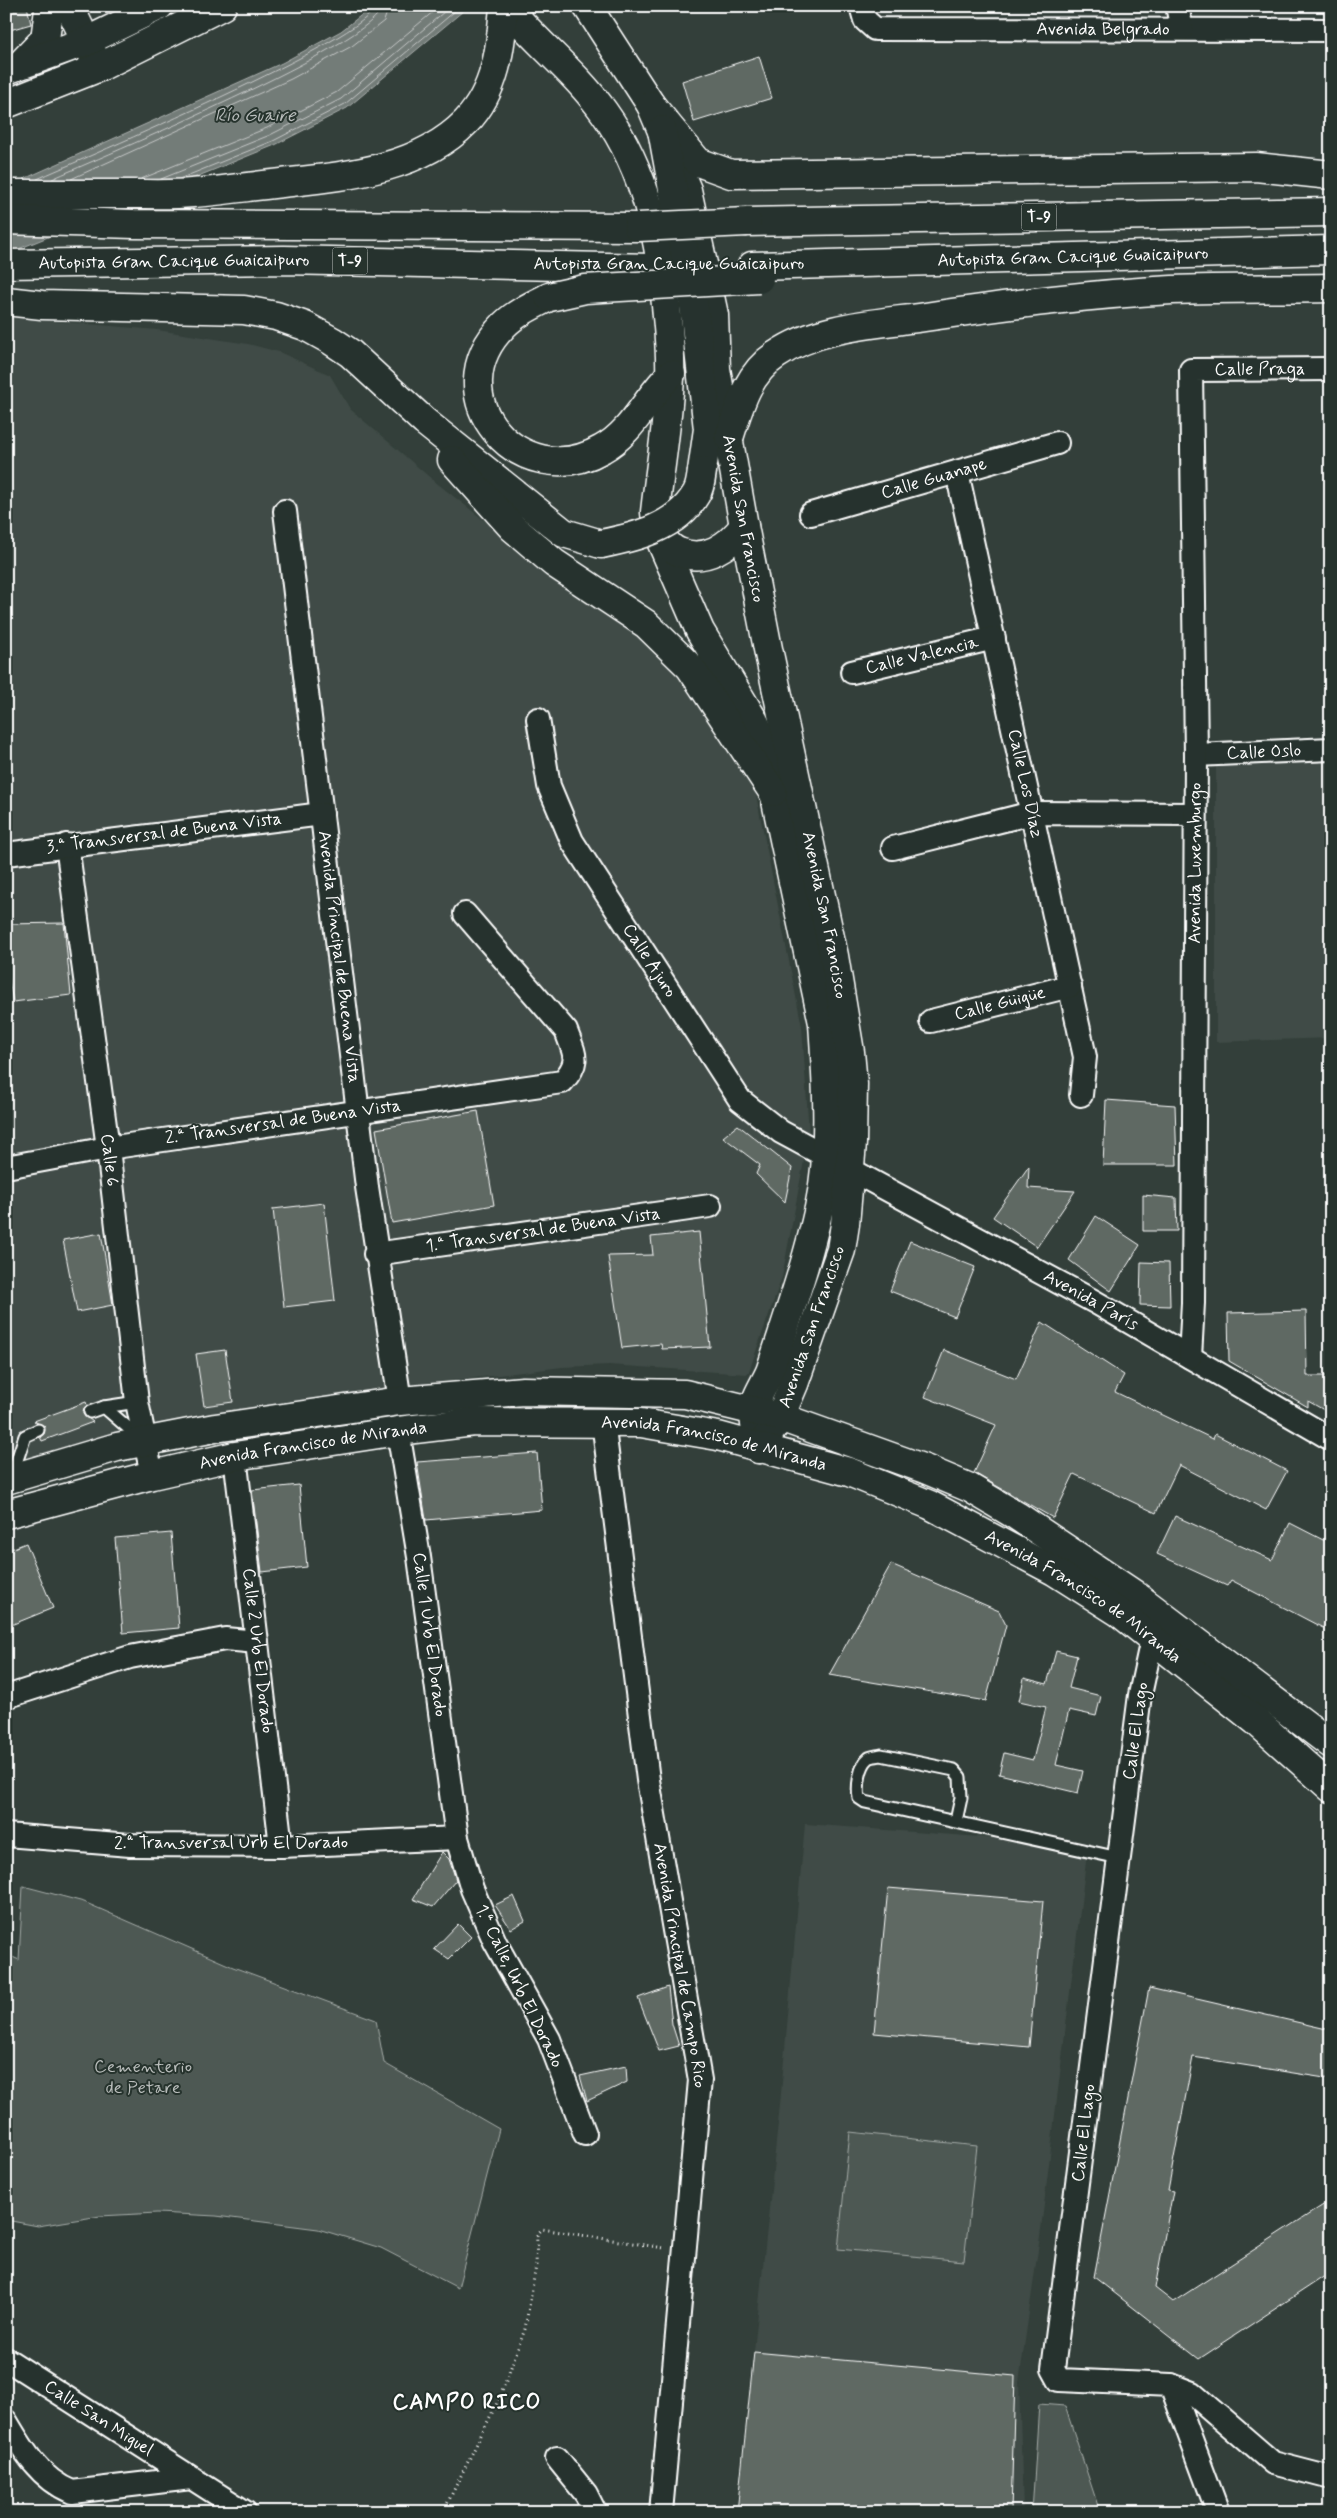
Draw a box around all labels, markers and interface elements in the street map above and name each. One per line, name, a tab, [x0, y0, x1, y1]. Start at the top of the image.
street label: Avenida Belgrado	[1036, 17, 1170, 43]
water label: Río Guaire	[215, 103, 297, 128]
road number: T-9	[1022, 203, 1056, 230]
street label: Autopista Gran Cacique Guaicaipuro	[937, 241, 1209, 273]
street label: Autopista Gran Cacique Guaicaipuro	[38, 248, 310, 276]
road number: T-9	[332, 248, 368, 274]
street label: Autopista Gran Cacique Guaicaipuro	[534, 252, 804, 276]
street label: Calle Praga	[1214, 357, 1305, 382]
street label: Avenida San Francisco	[716, 433, 771, 604]
street label: Calle Guanape	[878, 452, 990, 505]
street label: Calle Valencia	[863, 630, 981, 680]
street label: Calle Los Díaz	[1002, 727, 1049, 840]
street label: Calle Oslo	[1226, 738, 1302, 766]
street label: Avenida Luxemburgo	[1183, 782, 1209, 944]
street label: 3.ª Transversal de Buena Vista	[45, 807, 283, 859]
street label: Avenida Principal de Buena Vista	[312, 829, 366, 1084]
street label: Avenida San Francisco	[796, 829, 853, 1001]
street label: Calle Ajuro	[617, 919, 682, 1002]
street label: Calle Güigüe	[952, 981, 1048, 1027]
street label: 2.ª Transversal de Buena Vista	[164, 1094, 402, 1150]
street label: Calle 6	[94, 1132, 124, 1188]
street label: 1.ª Transversal de Buena Vista	[424, 1202, 662, 1258]
street label: Avenida San Francisco	[773, 1243, 851, 1411]
street label: Avenida París	[1039, 1264, 1143, 1337]
street label: Avenida Francisco de Miranda	[601, 1411, 830, 1477]
street label: Avenida Francisco de Miranda	[197, 1416, 428, 1476]
street label: Avenida Francisco de Miranda	[981, 1524, 1187, 1669]
street label: Calle 1 Urb El Dorado	[407, 1551, 452, 1718]
street label: Calle 2 Urb El Dorado	[236, 1567, 280, 1735]
street label: Calle El Lago	[1117, 1681, 1156, 1782]
street label: 2.ª Transversal Urb El Dorado	[114, 1831, 348, 1855]
street label: Avenida Principal de Campo Rico	[647, 1841, 712, 2089]
street label: 1.ª Calle, Urb El Dorado	[469, 1900, 569, 2072]
park label: Cementerio de Petare	[94, 2055, 192, 2100]
street label: Calle El Lago	[1066, 2083, 1103, 2183]
street label: Calle San Miguel	[40, 2374, 158, 2462]
district label: CAMPO RICO	[393, 2389, 541, 2417]

